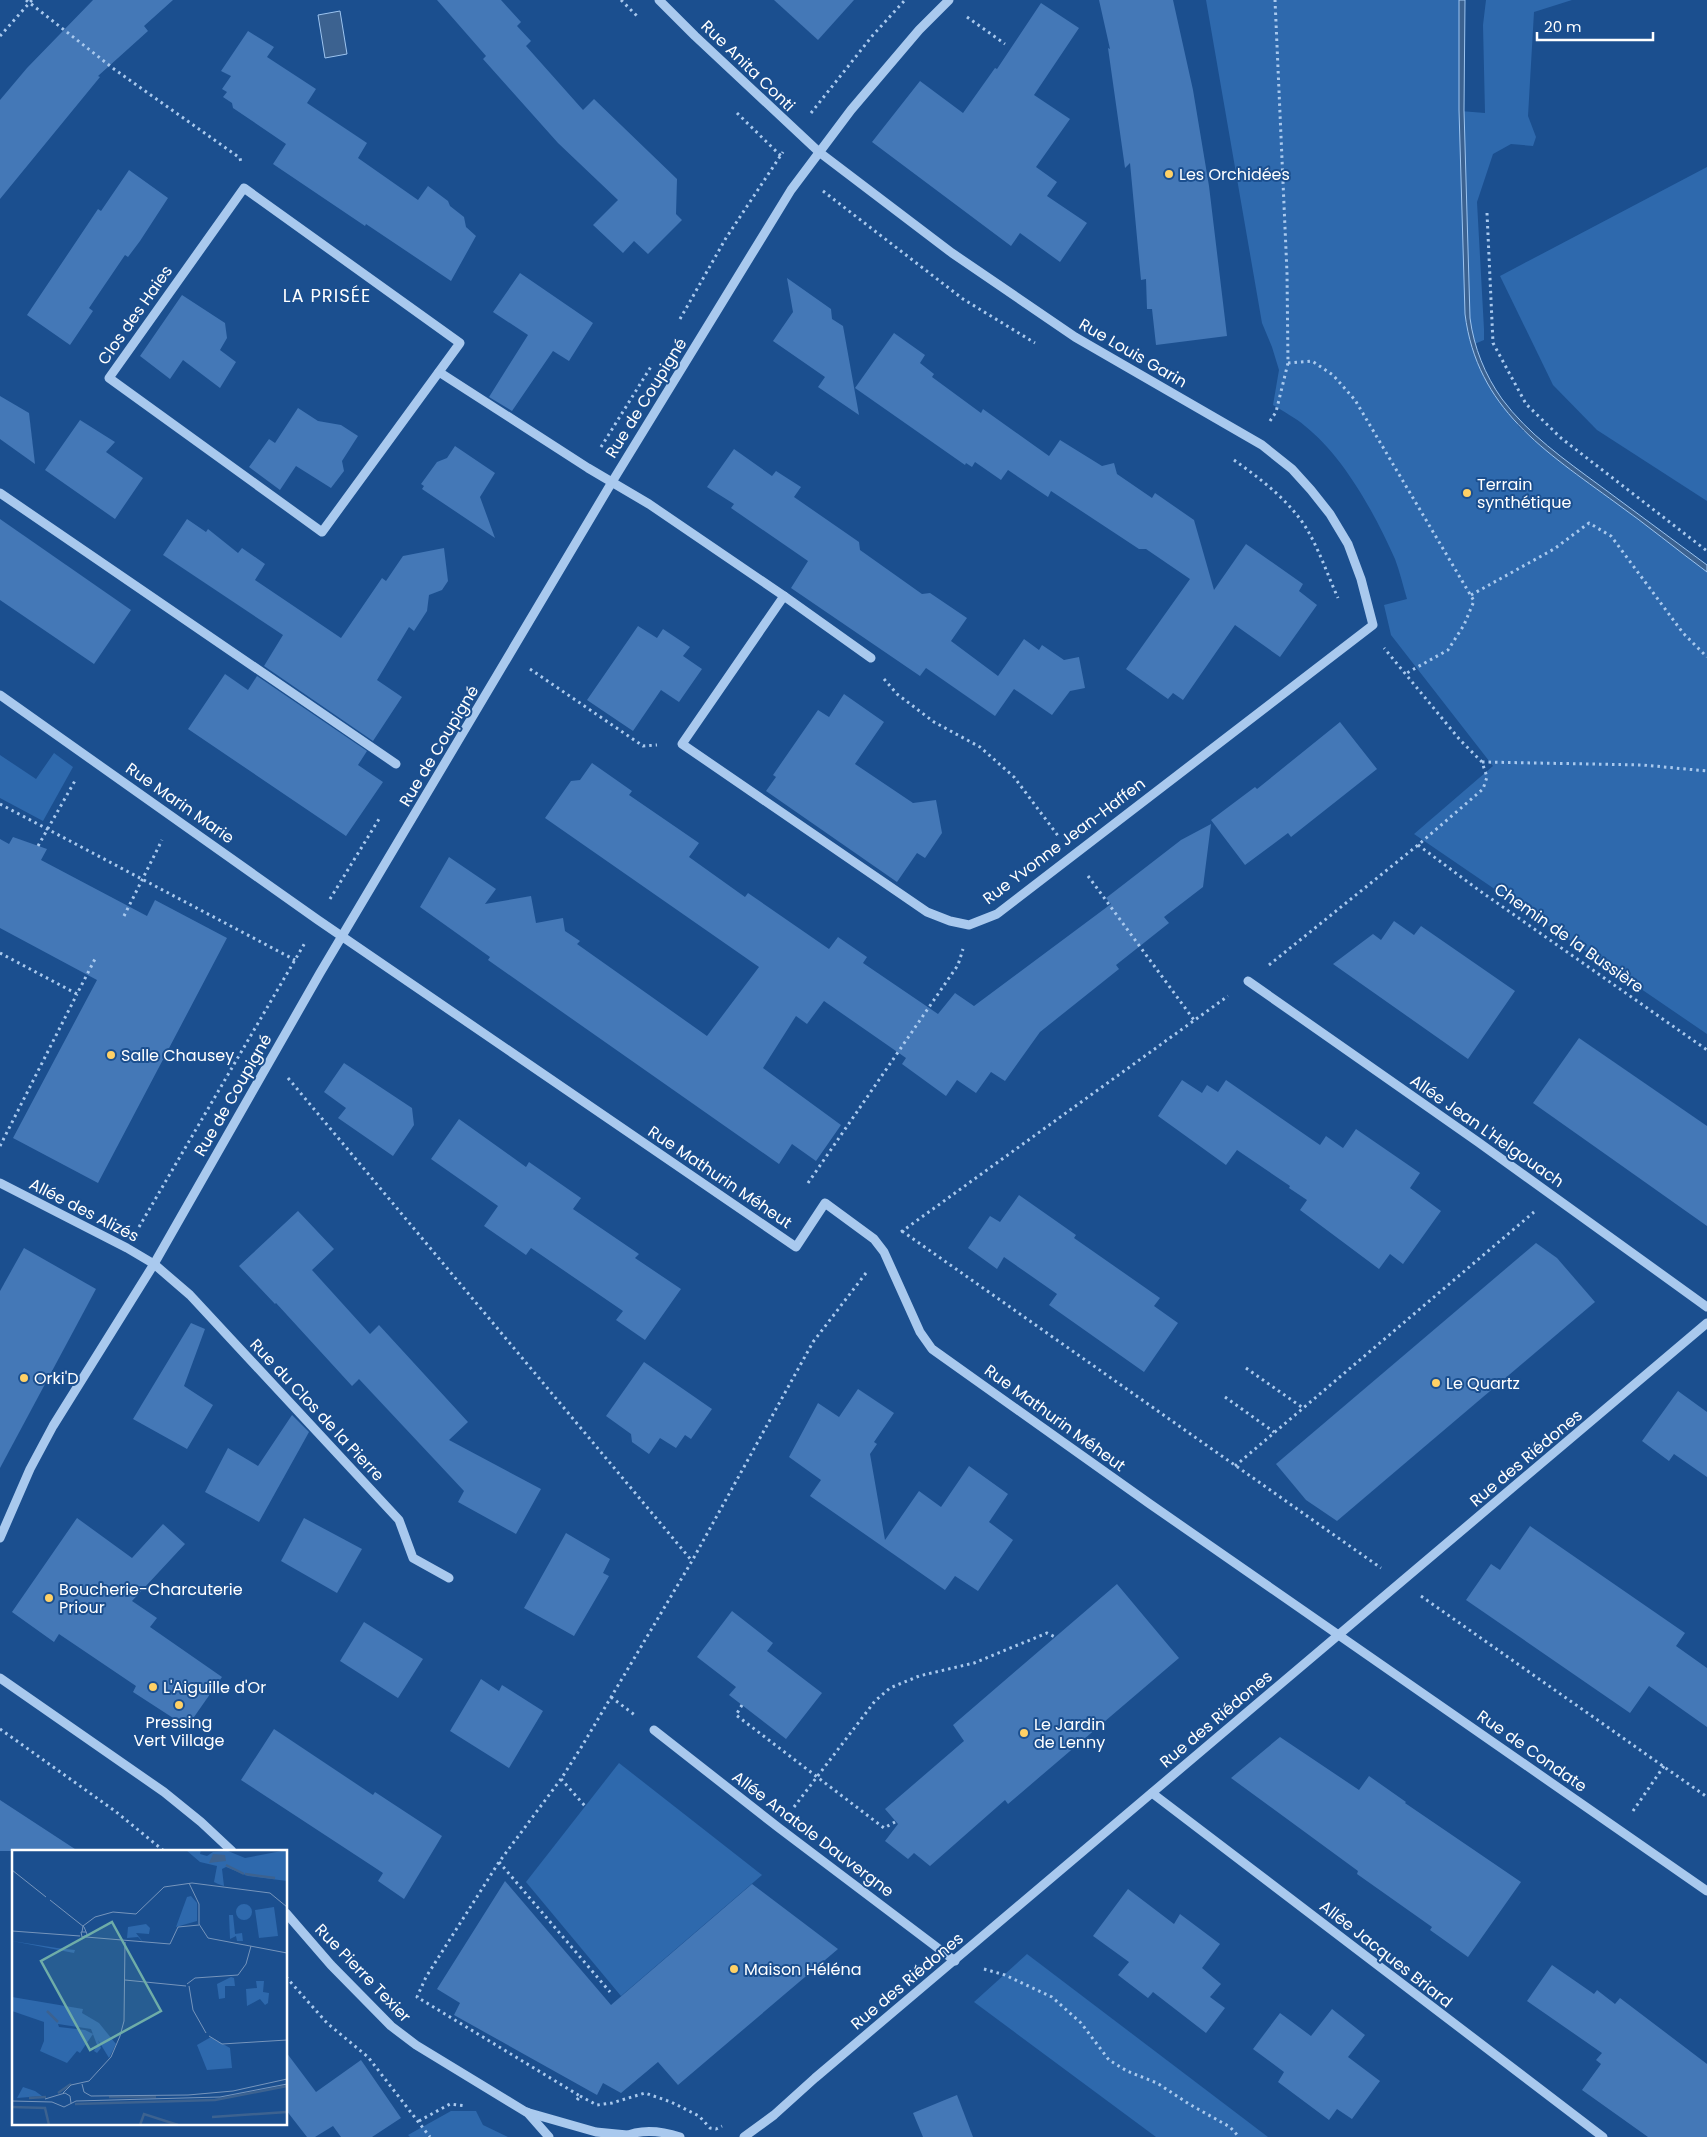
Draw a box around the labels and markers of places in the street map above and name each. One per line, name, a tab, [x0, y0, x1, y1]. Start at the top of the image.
place label: Les Orchidées	[1179, 163, 1290, 186]
marker: Les Orchidées	[1163, 168, 1175, 180]
place label: Terrain synthétique	[1477, 473, 1571, 514]
marker: Terrain synthétique	[1461, 487, 1473, 499]
place label: Salle Chausey	[121, 1044, 234, 1067]
marker: Salle Chausey	[105, 1049, 117, 1061]
place label: Orki'D	[34, 1367, 79, 1390]
marker: Orki'D	[18, 1372, 30, 1384]
place label: Le Quartz	[1446, 1372, 1520, 1395]
marker: Le Quartz	[1430, 1377, 1442, 1389]
place label: Boucherie-Charcuterie Priour	[59, 1578, 243, 1619]
marker: Boucherie-Charcuterie Priour	[43, 1592, 55, 1604]
place label: L'Aiguille d'Or	[163, 1676, 266, 1699]
marker: L'Aiguille d'Or	[147, 1681, 159, 1693]
marker: Pressing Vert Village	[173, 1699, 185, 1711]
place label: Pressing Vert Village	[134, 1711, 225, 1752]
place label: Le Jardin de Lenny	[1034, 1713, 1105, 1754]
marker: Le Jardin de Lenny	[1018, 1727, 1030, 1739]
place label: Maison Héléna	[744, 1958, 862, 1981]
marker: Maison Héléna	[728, 1963, 740, 1975]

